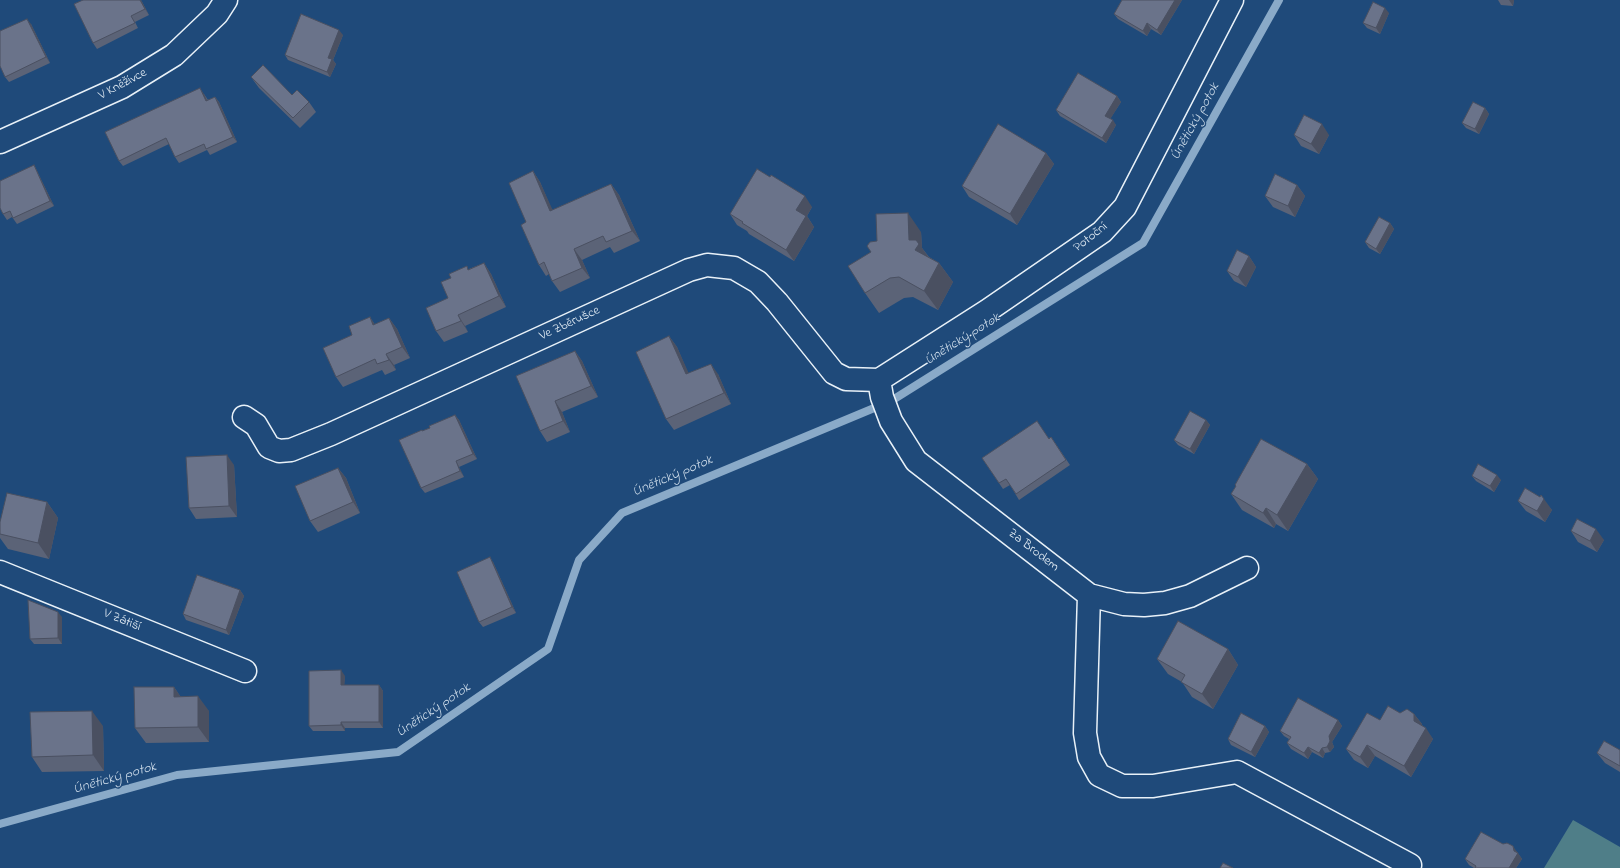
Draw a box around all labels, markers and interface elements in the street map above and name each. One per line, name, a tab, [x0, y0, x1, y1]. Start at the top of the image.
street label: V Kněžívce	[96, 66, 150, 104]
water label: Únětický potok	[1168, 81, 1224, 163]
street label: Potoční	[1071, 220, 1111, 256]
street label: Ve Zběrušce	[537, 303, 603, 345]
water label: Únětický potok	[922, 310, 1004, 370]
water label: Únětický potok	[630, 453, 716, 501]
street label: Za Brodem	[1004, 526, 1062, 576]
street label: V Zátiší	[101, 606, 143, 636]
water label: Únětický potok	[394, 680, 474, 742]
water label: Únětický potok	[72, 759, 158, 799]

